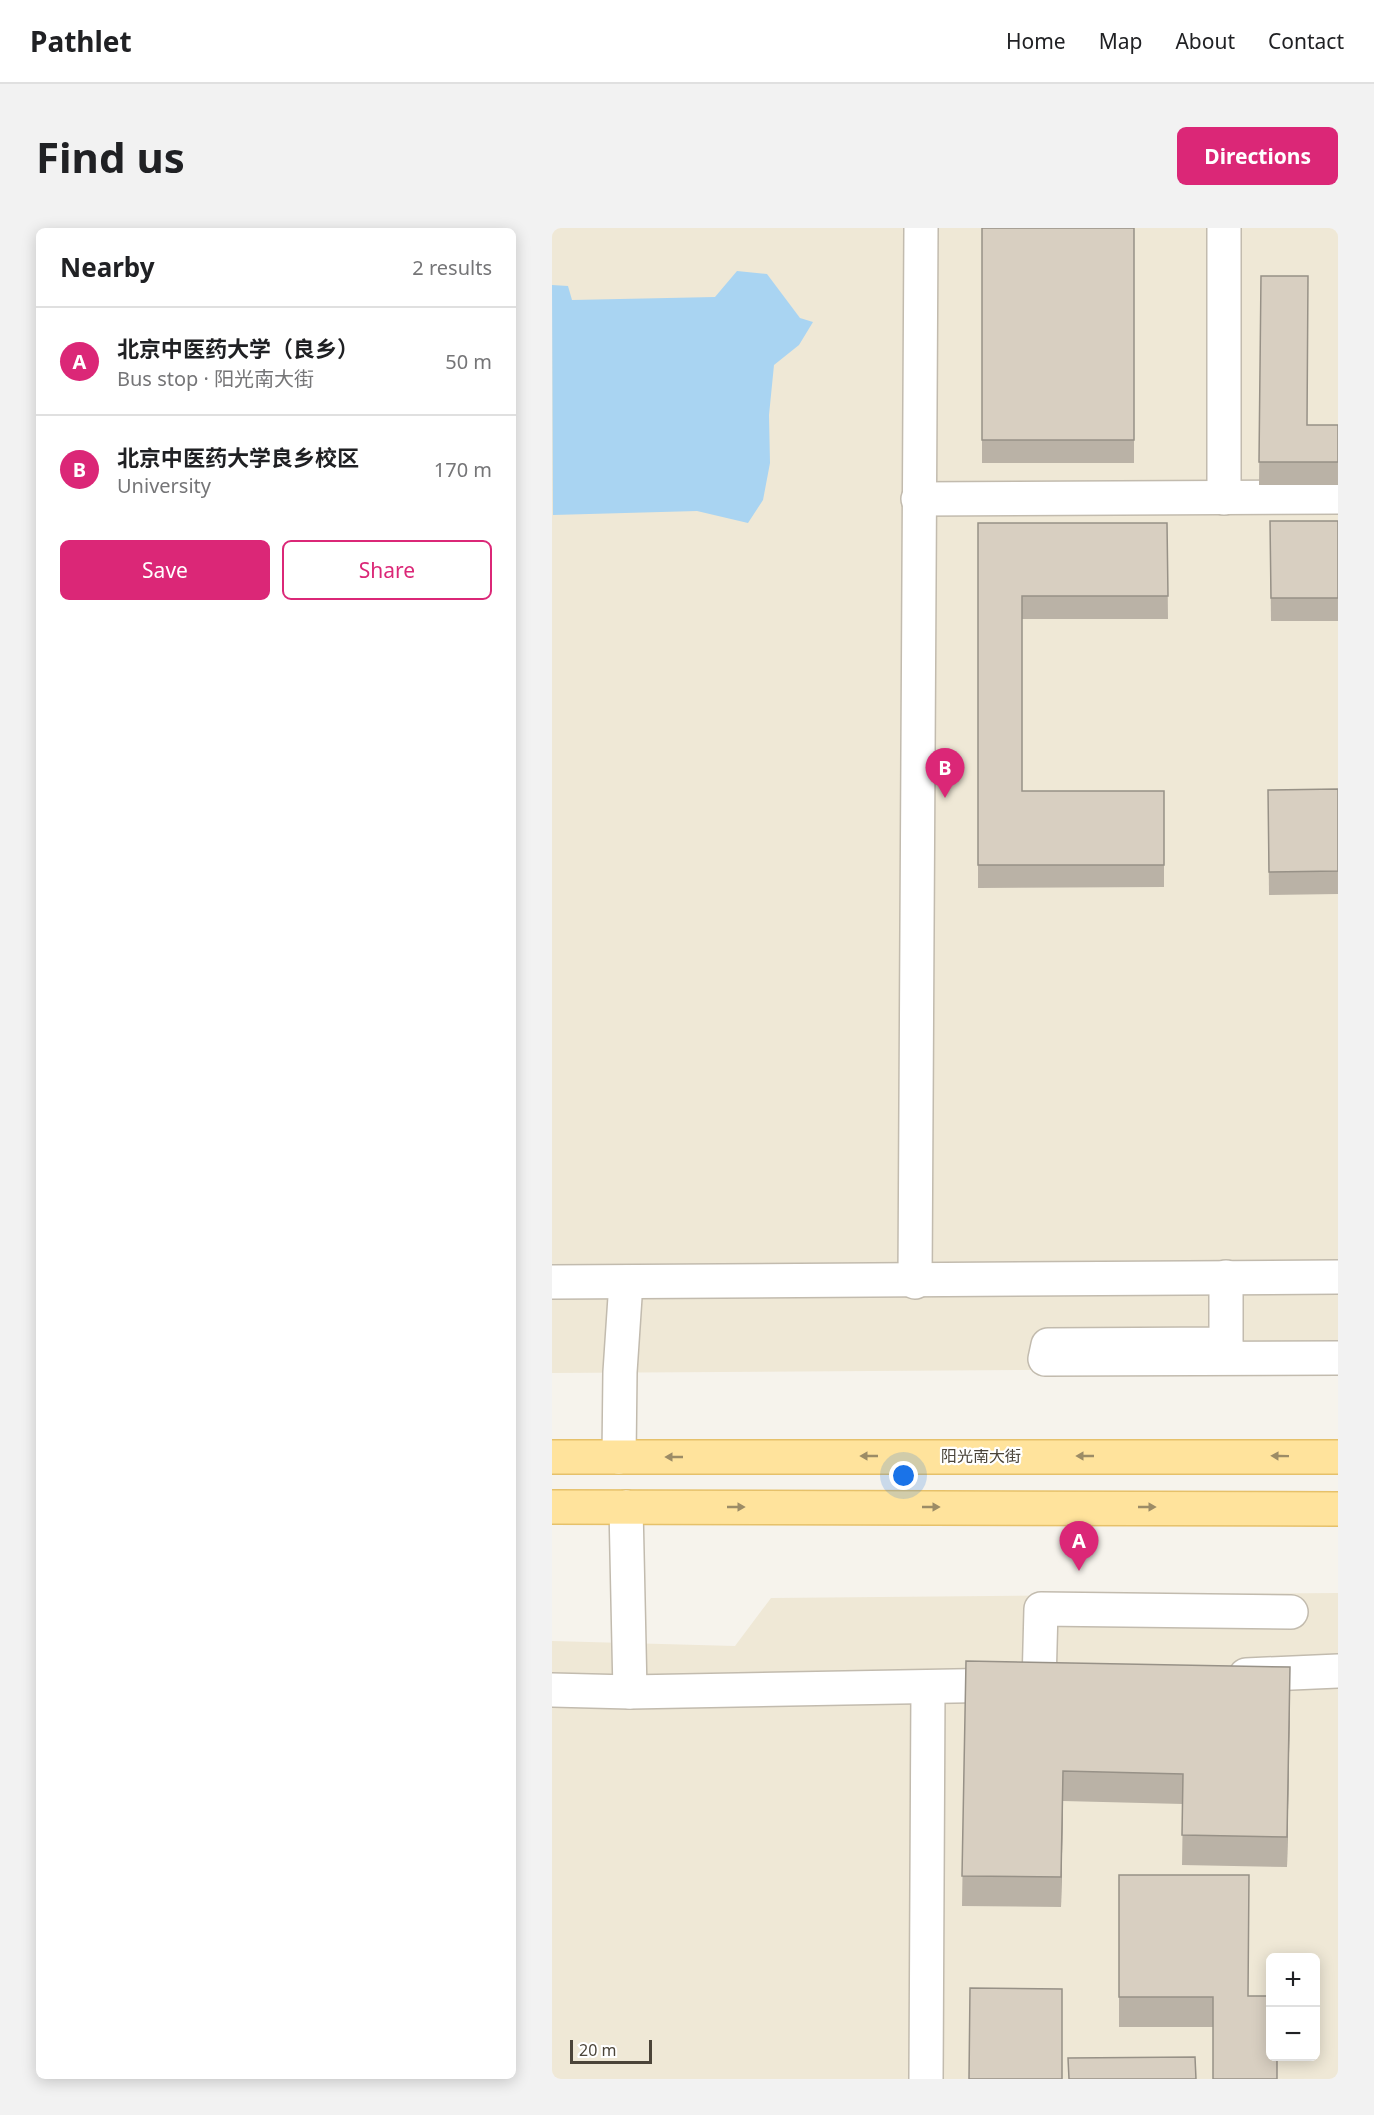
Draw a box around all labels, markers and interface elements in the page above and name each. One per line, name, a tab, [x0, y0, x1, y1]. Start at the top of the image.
text: Pathlet	[30, 22, 132, 60]
text: Home	[1006, 27, 1066, 55]
text: Map	[1099, 27, 1142, 55]
text: About	[1175, 27, 1235, 55]
text: Contact	[1268, 27, 1344, 55]
button: Directions	[1177, 127, 1338, 185]
text: Find us	[36, 128, 185, 185]
text: Nearby	[60, 249, 155, 285]
text: 2 results	[412, 254, 492, 281]
text: 北京中医药大学（良乡）	[117, 333, 359, 363]
text: A	[73, 348, 86, 375]
text: 50 m	[445, 348, 492, 375]
text: Bus stop · 阳光南大街	[117, 365, 314, 392]
text: 北京中医药大学良乡校区	[117, 442, 359, 472]
text: B	[73, 456, 86, 483]
text: 170 m	[434, 456, 492, 483]
text: University	[117, 472, 211, 499]
button: Save	[60, 540, 270, 600]
button: Share	[282, 540, 492, 600]
pin: B	[926, 748, 964, 798]
street label: 阳光南大街	[941, 1445, 1021, 1467]
one-way arrow	[859, 1451, 878, 1461]
one-way arrow	[1075, 1451, 1094, 1460]
one-way arrow	[1270, 1451, 1289, 1461]
one-way arrow	[664, 1452, 683, 1462]
your location	[889, 1461, 918, 1490]
one-way arrow	[727, 1502, 746, 1512]
one-way arrow	[922, 1502, 941, 1512]
one-way arrow	[1138, 1502, 1157, 1512]
pin: A	[1060, 1522, 1098, 1571]
map controls	[1266, 1953, 1320, 2061]
button: +	[1266, 1953, 1320, 2007]
button: −	[1266, 2007, 1320, 2061]
scale bar	[570, 2037, 652, 2064]
text: 20 m	[579, 2039, 616, 2061]

